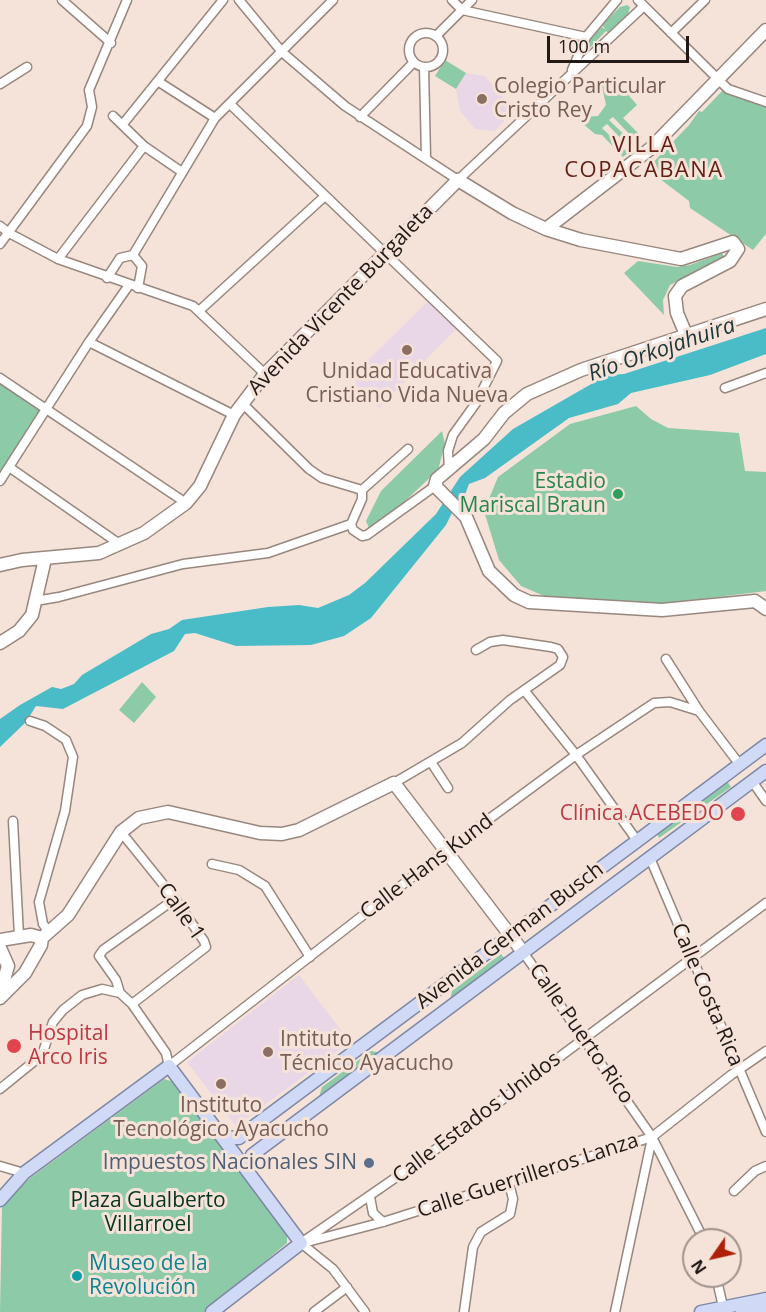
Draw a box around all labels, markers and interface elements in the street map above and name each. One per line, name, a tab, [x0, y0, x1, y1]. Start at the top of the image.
scale bar	[550, 24, 692, 62]
text: 100 m	[558, 34, 610, 58]
place label: Colegio Particular Cristo Rey	[494, 74, 666, 124]
marker: Colegio Particular Cristo Rey	[475, 92, 489, 106]
district label: VILLA COPACABANA	[564, 133, 724, 184]
street label: Avenida Vicente Burgaleta	[243, 199, 439, 401]
water label: Río Orkojahuira	[585, 312, 739, 388]
marker: Unidad Educativa Cristiano Vida Nueva	[400, 343, 414, 357]
place label: Unidad Educativa Cristiano Vida Nueva	[306, 359, 508, 409]
place label: Estadio Mariscal Braun	[459, 469, 606, 519]
marker: Estadio Mariscal Braun	[611, 487, 625, 501]
place label: Clínica ACEBEDO	[560, 801, 724, 827]
marker: Clínica ACEBEDO	[729, 805, 747, 823]
street label: Calle Hans Kund	[356, 809, 498, 925]
street label: Avenida German Busch	[411, 857, 609, 1015]
street label: Calle 1	[152, 878, 210, 946]
street label: Calle Costa Rica	[665, 920, 749, 1070]
street label: Calle Puerto Rico	[523, 959, 639, 1109]
place label: Hospital Arco Iris	[28, 1021, 109, 1071]
place label: Intituto Técnico Ayacucho	[280, 1027, 454, 1077]
marker: Hospital Arco Iris	[5, 1037, 23, 1055]
marker: Intituto Técnico Ayacucho	[261, 1045, 275, 1059]
street label: Calle Estados Unidos	[388, 1047, 566, 1189]
marker: Instituto Tecnológico Ayacucho	[214, 1077, 228, 1091]
place label: Instituto Tecnológico Ayacucho	[113, 1093, 329, 1143]
street label: Calle Guerrilleros Lanza	[414, 1128, 642, 1224]
place label: Impuestos Nacionales SIN	[103, 1150, 357, 1176]
marker: Impuestos Nacionales SIN	[362, 1156, 376, 1170]
park label: Plaza Gualberto Villarroel	[70, 1188, 226, 1238]
north arrow	[682, 1228, 742, 1288]
place label: Museo de la Revolución	[89, 1251, 208, 1301]
text: N	[686, 1255, 711, 1278]
marker: Museo de la Revolución	[70, 1269, 84, 1283]

